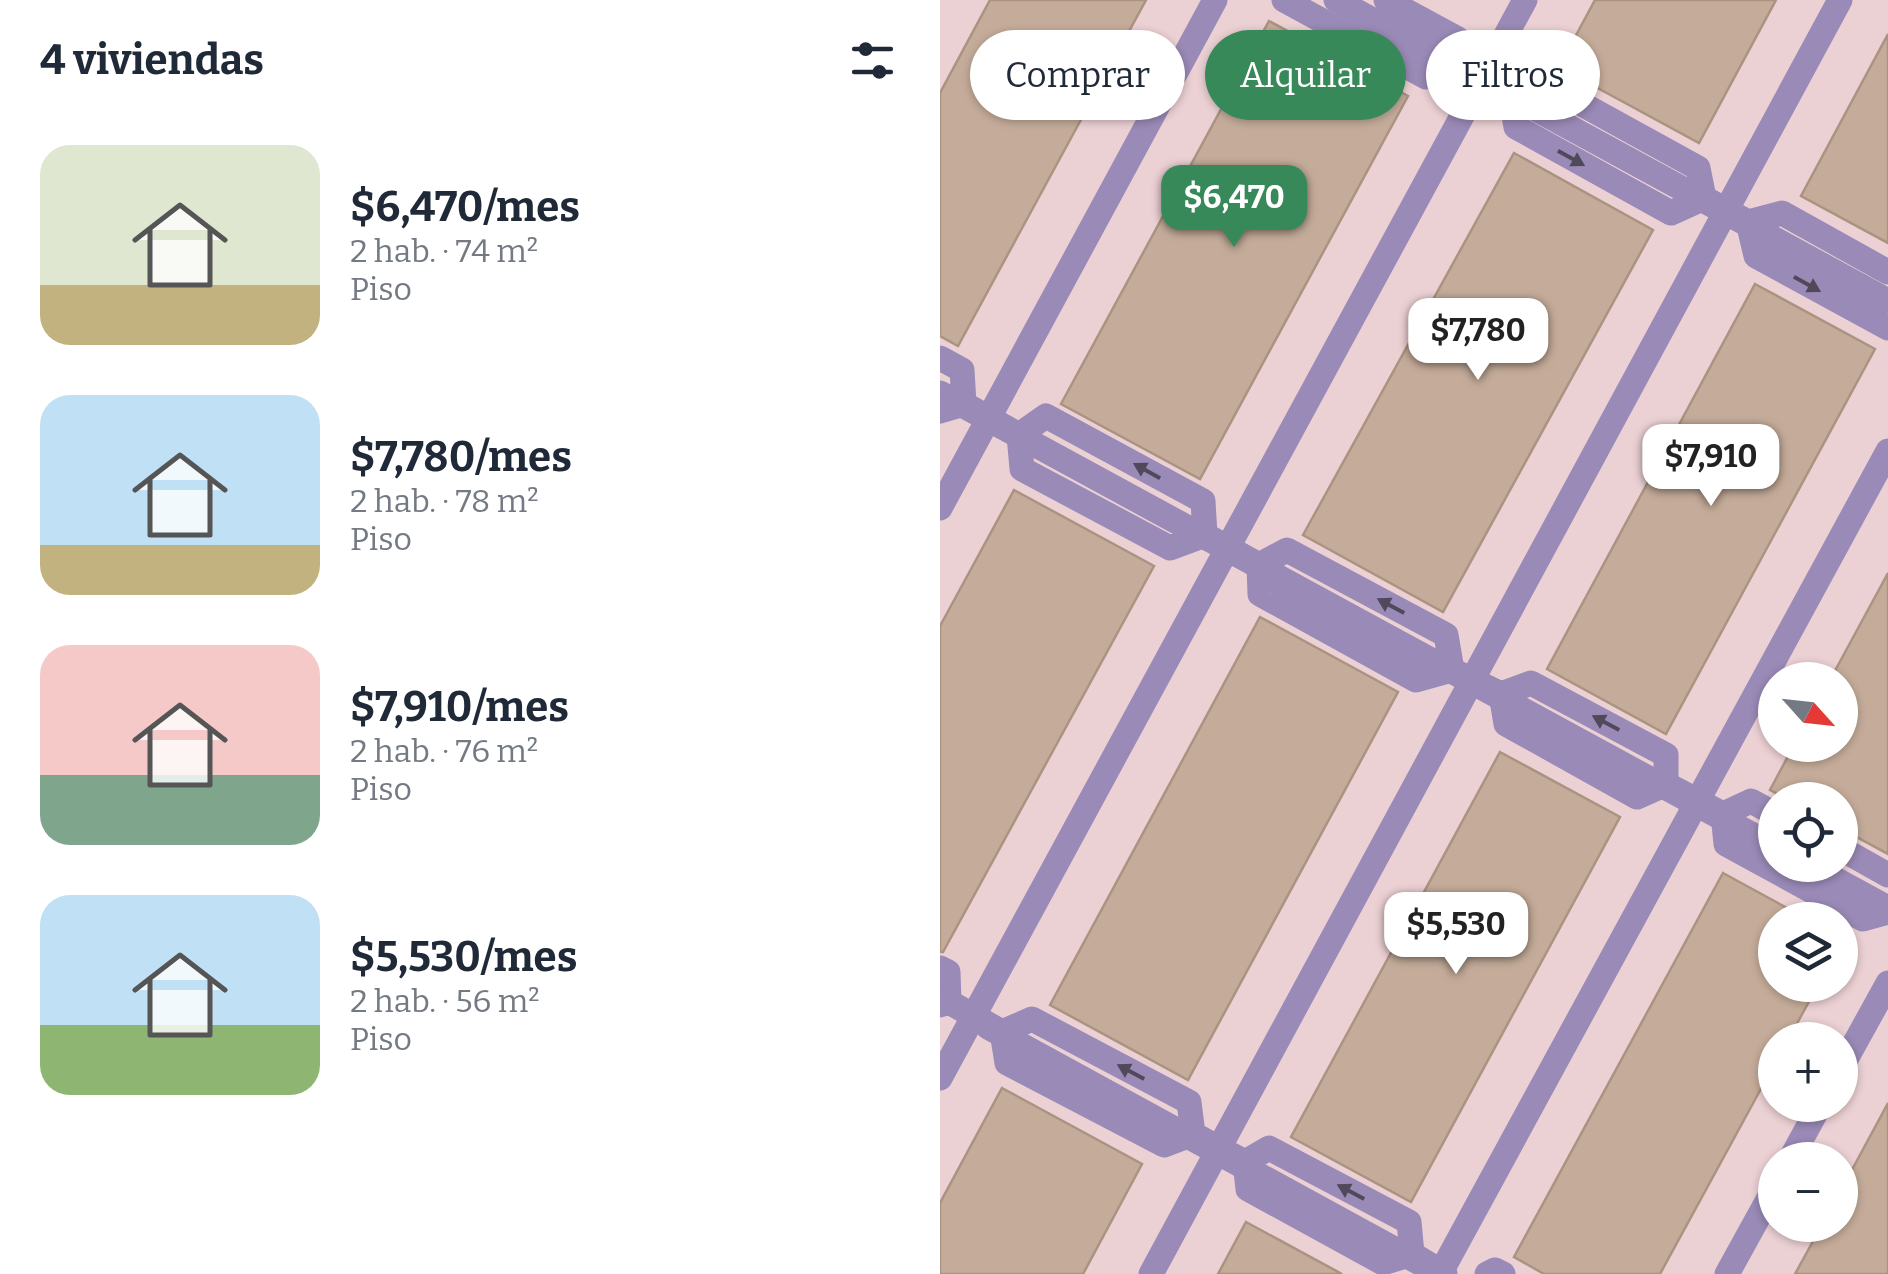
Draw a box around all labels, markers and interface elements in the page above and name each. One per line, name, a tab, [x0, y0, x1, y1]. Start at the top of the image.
chip: Comprar	[970, 30, 1185, 120]
chip: Alquilar	[1205, 30, 1406, 120]
chip: Filtros	[1426, 30, 1600, 120]
icon: filters	[845, 33, 900, 88]
text: 4 viviendas	[40, 35, 264, 85]
one-way arrow	[1557, 148, 1585, 166]
pin: $6,470	[1153, 165, 1315, 250]
text: $6,470	[1183, 178, 1285, 216]
text: $6,470/mes	[350, 182, 580, 232]
icon: home	[120, 185, 240, 305]
text: 2 hab. · 74 m²	[350, 232, 538, 270]
text: Piso	[350, 270, 412, 308]
one-way arrow	[1793, 274, 1821, 292]
pin: $7,780	[1397, 298, 1559, 383]
text: $7,780	[1430, 311, 1526, 349]
pin: $7,910	[1630, 424, 1792, 509]
text: $7,780/mes	[350, 432, 572, 482]
icon: home	[120, 435, 240, 555]
text: $7,910	[1664, 437, 1758, 475]
one-way arrow	[1132, 462, 1161, 479]
text: 2 hab. · 78 m²	[350, 482, 539, 520]
text: Piso	[350, 520, 412, 558]
one-way arrow	[1377, 597, 1406, 614]
north arrow	[1758, 662, 1858, 762]
map controls	[1758, 662, 1858, 1242]
text: $7,910/mes	[350, 682, 569, 732]
icon: home	[120, 685, 240, 805]
one-way arrow	[1591, 714, 1620, 731]
text: 2 hab. · 76 m²	[350, 732, 538, 770]
text: Piso	[350, 770, 412, 808]
button: locate	[1758, 782, 1858, 882]
pin: $5,530	[1375, 892, 1537, 977]
button: layers	[1758, 902, 1858, 1002]
text: $5,530	[1406, 905, 1506, 943]
text: $5,530/mes	[350, 932, 577, 982]
icon: home	[120, 935, 240, 1055]
text: 2 hab. · 56 m²	[350, 982, 540, 1020]
text: Piso	[350, 1020, 412, 1058]
button: +	[1758, 1022, 1858, 1122]
one-way arrow	[1117, 1064, 1146, 1081]
button: −	[1758, 1142, 1858, 1242]
one-way arrow	[1337, 1184, 1366, 1201]

